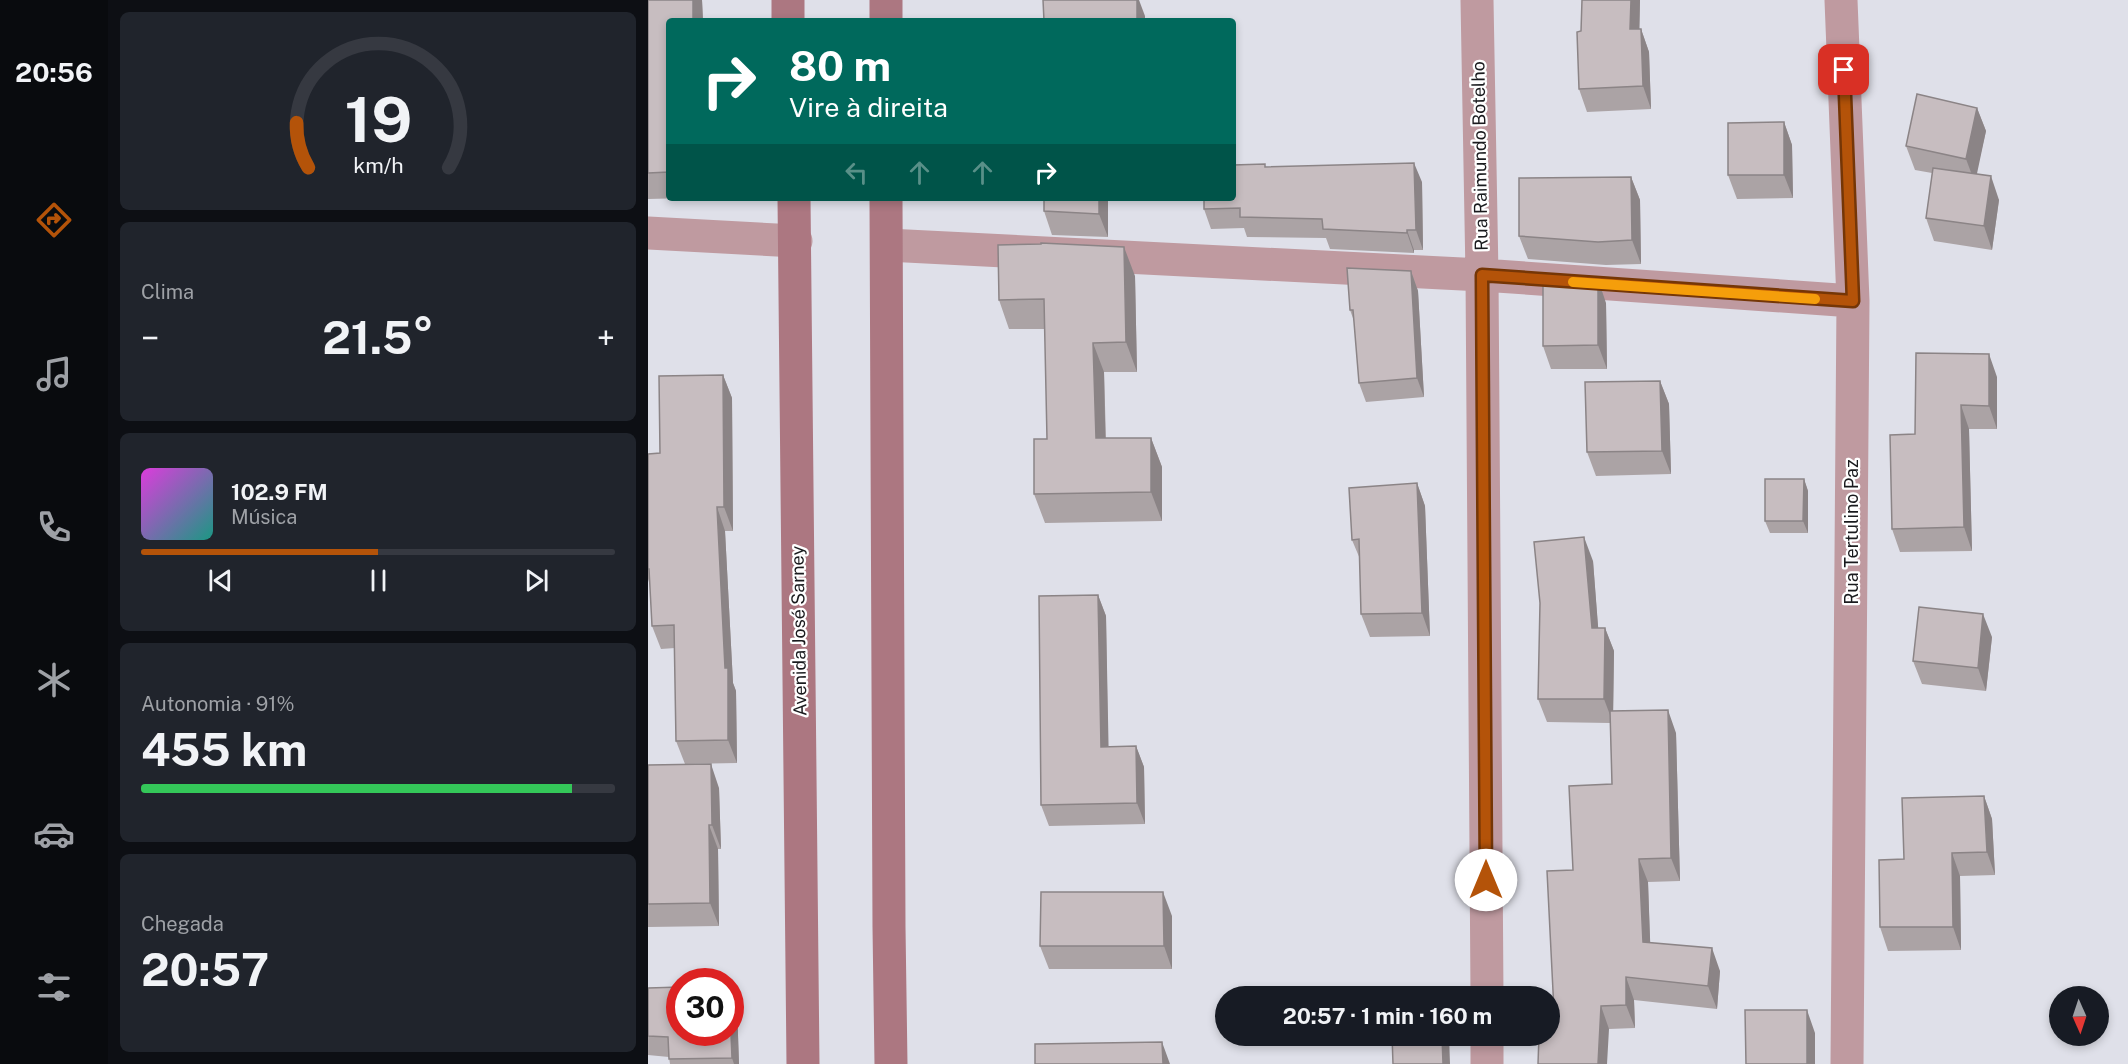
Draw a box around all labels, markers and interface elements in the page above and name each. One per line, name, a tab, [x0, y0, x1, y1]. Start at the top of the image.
text: 80 m	[789, 41, 891, 90]
icon: right	[690, 42, 768, 120]
pin	[1818, 44, 1869, 95]
icon: arrive	[1827, 53, 1860, 86]
text: 20:56	[15, 56, 93, 88]
street label: Rua Raimundo Botelho	[1467, 61, 1492, 251]
text: 19	[344, 83, 412, 156]
text: Vire à direita	[789, 91, 948, 123]
text: km/h	[353, 154, 403, 179]
icon: left	[840, 156, 873, 189]
icon: ahead	[903, 156, 936, 189]
icon: ahead	[966, 156, 999, 189]
icon: right	[1029, 156, 1062, 189]
icon: directions	[33, 199, 75, 241]
text: Clima	[141, 280, 194, 304]
text: 21.5°	[322, 311, 434, 364]
text: −	[141, 319, 159, 357]
text: +	[597, 319, 615, 357]
icon: music	[33, 353, 75, 395]
street label: Rua Tertulino Paz	[1841, 459, 1862, 605]
text: 102.9 FM	[231, 479, 328, 505]
text: Música	[231, 505, 297, 529]
icon: phone	[33, 506, 75, 548]
street label: Avenida José Sarney	[787, 545, 810, 716]
icon: previous	[204, 564, 237, 597]
icon: pause	[362, 564, 395, 597]
icon: next	[520, 564, 553, 597]
icon: climate	[33, 659, 75, 701]
text: Autonomia · 91%	[141, 692, 295, 716]
text: 455 km	[141, 723, 307, 776]
icon: car	[33, 813, 75, 855]
position arrow	[1454, 848, 1518, 912]
text: Chegada	[141, 912, 224, 936]
text: 20:57	[141, 943, 269, 996]
icon: filters	[33, 966, 75, 1008]
speed limit sign: 30	[666, 968, 744, 1046]
north arrow	[2049, 986, 2109, 1046]
map controls	[2049, 986, 2109, 1046]
text: 20:57 · 1 min · 160 m	[1283, 1003, 1492, 1029]

